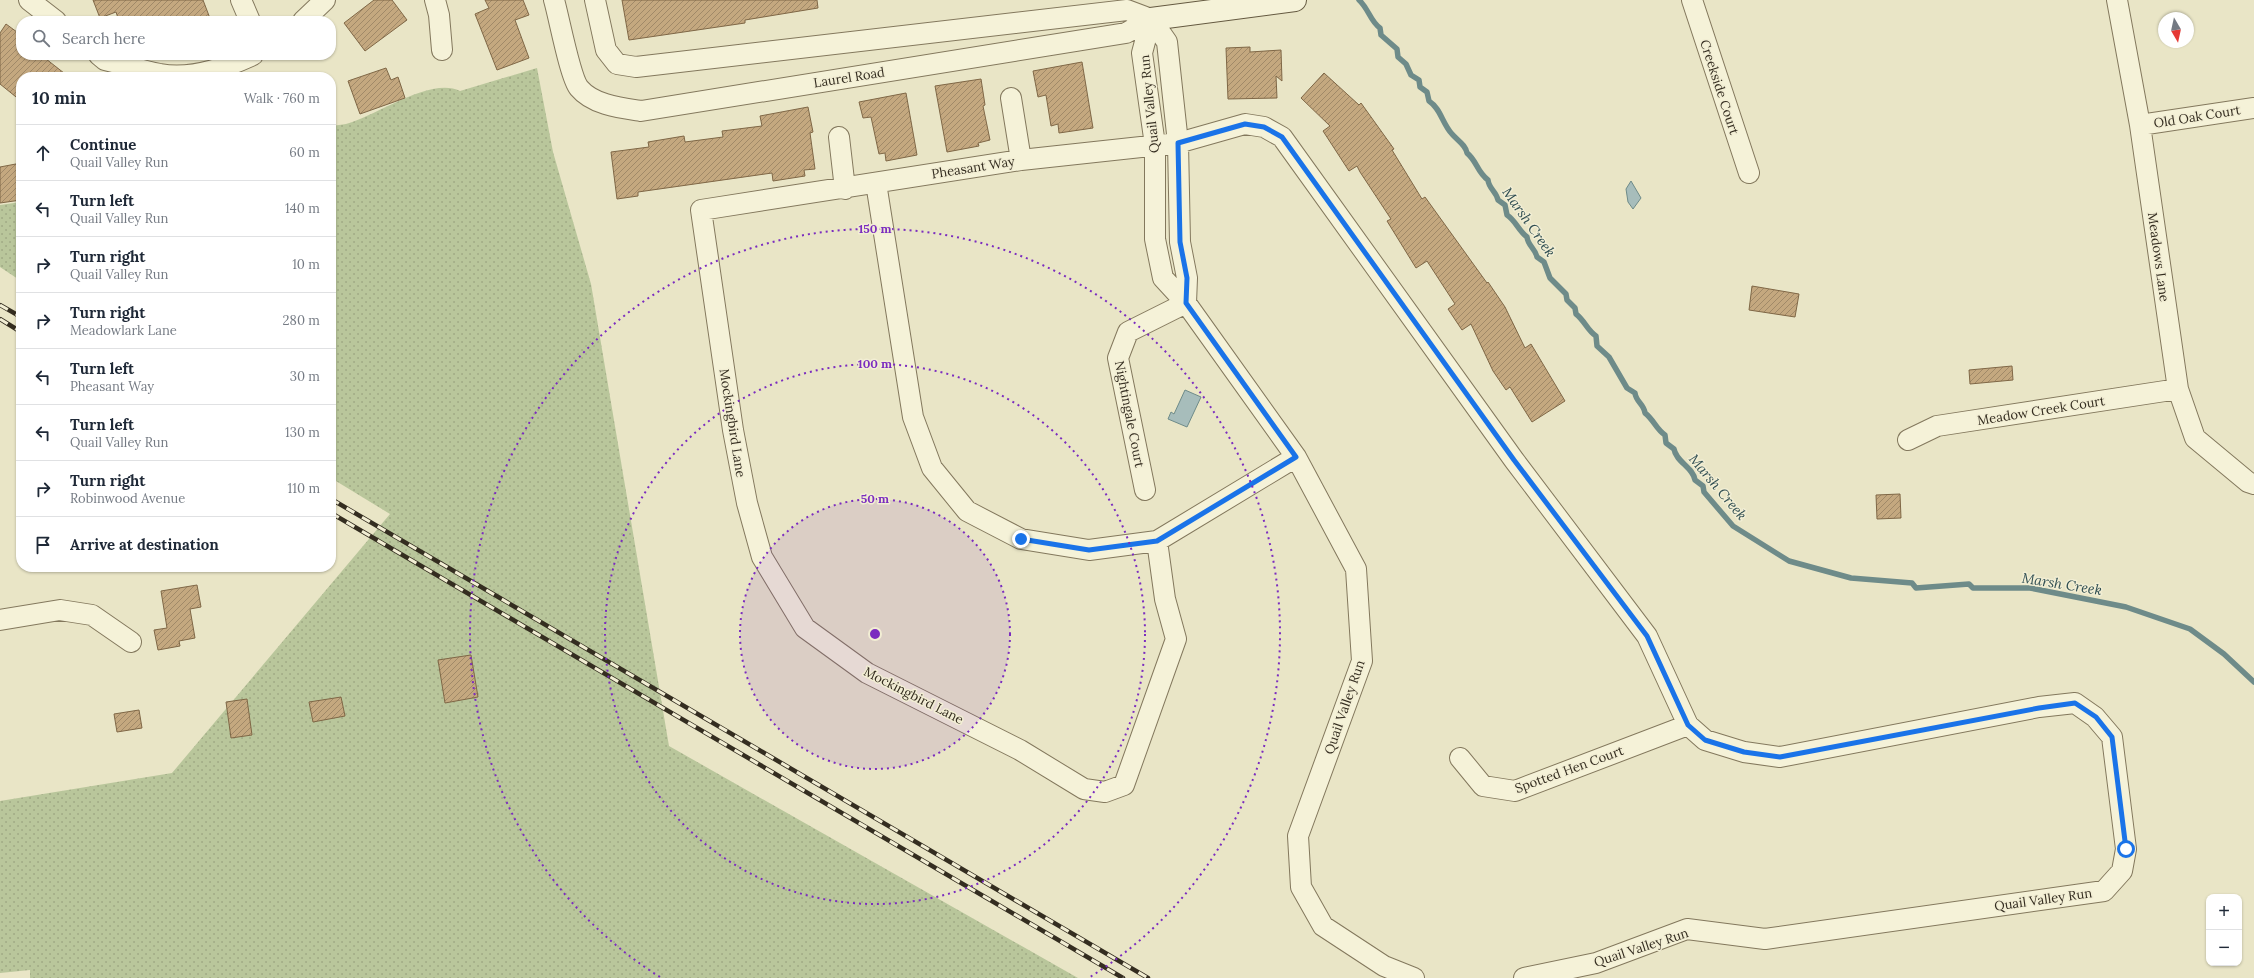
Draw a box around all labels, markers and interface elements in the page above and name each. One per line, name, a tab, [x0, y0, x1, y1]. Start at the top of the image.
north arrow	[2158, 12, 2194, 48]
search box	[16, 16, 336, 60]
icon: search	[30, 27, 52, 49]
text: Search here	[62, 29, 145, 48]
street label: Creekside Court	[1696, 38, 1743, 137]
street label: Quail Valley Run	[1136, 54, 1163, 154]
street label: Laurel Road	[812, 63, 886, 92]
text: 10 min	[32, 87, 86, 109]
text: Walk · 760 m	[244, 90, 320, 107]
street label: Old Oak Court	[2152, 101, 2242, 132]
text: Continue	[70, 135, 136, 154]
icon: ahead	[32, 142, 54, 164]
text: 60 m	[289, 144, 320, 161]
street label: Pheasant Way	[930, 152, 1016, 182]
text: Quail Valley Run	[70, 154, 168, 171]
water label: Marsh Creek	[1498, 184, 1560, 260]
text: Turn left	[70, 191, 134, 210]
icon: left	[32, 198, 54, 220]
text: 140 m	[285, 200, 320, 217]
text: Quail Valley Run	[70, 210, 168, 227]
street label: Meadows Lane	[2144, 211, 2173, 303]
text: 150 m	[858, 221, 892, 236]
text: Turn right	[70, 247, 146, 266]
icon: right	[32, 254, 54, 276]
text: 10 m	[292, 256, 320, 273]
text: Quail Valley Run	[70, 266, 168, 283]
text: Turn right	[70, 303, 146, 322]
icon: right	[32, 310, 54, 332]
text: 280 m	[283, 312, 320, 329]
text: Meadowlark Lane	[70, 322, 177, 339]
text: 100 m	[858, 356, 892, 371]
text: Turn left	[70, 359, 134, 378]
street label: Nightingale Court	[1111, 359, 1148, 469]
icon: left	[32, 366, 54, 388]
text: 30 m	[290, 368, 320, 385]
street label: Mockingbird Lane	[716, 368, 749, 479]
text: Pheasant Way	[70, 378, 154, 395]
street label: Meadow Creek Court	[1976, 392, 2106, 429]
text: Turn left	[70, 415, 134, 434]
icon: left	[32, 422, 54, 444]
text: 130 m	[285, 424, 320, 441]
text: Quail Valley Run	[70, 434, 168, 451]
water label: Marsh Creek	[1685, 450, 1751, 524]
text: Turn right	[70, 471, 146, 490]
icon: right	[32, 478, 54, 500]
text: 110 m	[287, 480, 320, 497]
text: Robinwood Avenue	[70, 490, 185, 507]
text: 50 m	[861, 491, 889, 506]
route end	[1012, 530, 1030, 548]
icon: arrive	[32, 534, 54, 556]
text: Arrive at destination	[70, 535, 219, 554]
water label: Marsh Creek	[2021, 569, 2103, 599]
centre of rings	[868, 627, 882, 641]
street label: Quail Valley Run	[1320, 658, 1369, 756]
street label: Mockingbird Lane	[861, 663, 967, 728]
street label: Spotted Hen Court	[1512, 742, 1626, 797]
route start	[2117, 840, 2135, 858]
street label: Quail Valley Run	[1993, 884, 2093, 915]
map controls	[2206, 894, 2242, 966]
button: +	[2206, 894, 2242, 930]
street label: Quail Valley Run	[1592, 924, 1691, 971]
button: −	[2206, 930, 2242, 966]

